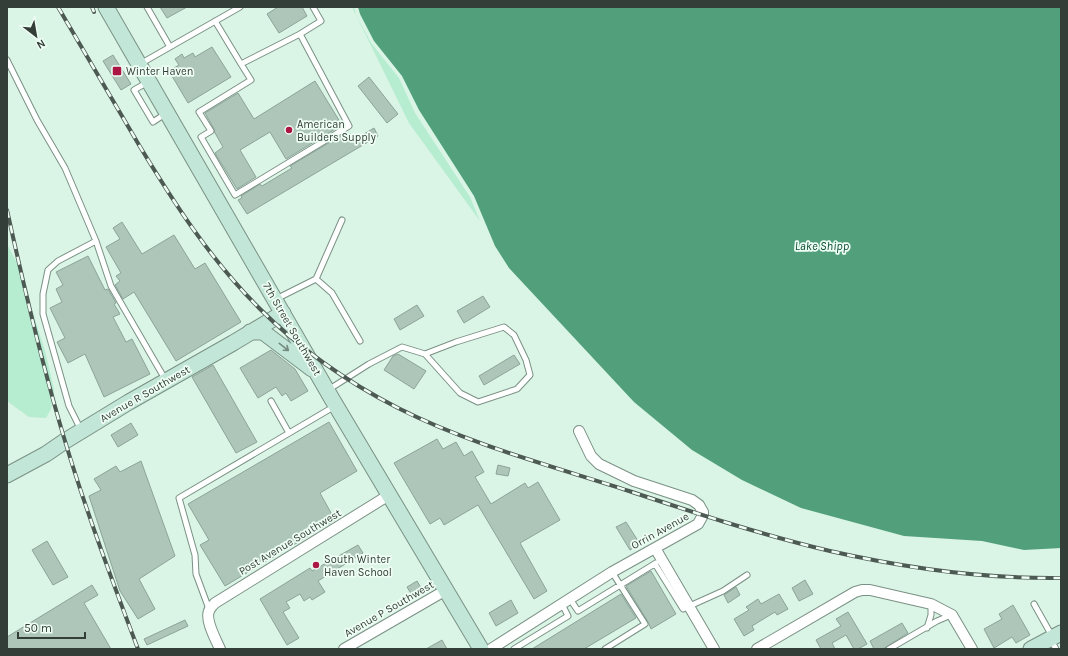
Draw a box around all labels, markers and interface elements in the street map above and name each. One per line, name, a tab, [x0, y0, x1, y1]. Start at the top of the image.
north arrow	[16, 16, 56, 56]
text: N	[34, 37, 48, 52]
marker: Winter Haven	[111, 65, 123, 77]
place label: Winter Haven	[126, 65, 193, 78]
place label: American Builders Supply	[297, 118, 376, 144]
marker: American Builders Supply	[284, 125, 294, 135]
water label: Lake Shipp	[795, 239, 850, 253]
street label: 7th Street Southwest	[260, 280, 324, 378]
one-way arrow	[278, 343, 289, 352]
street label: Avenue R Southwest	[98, 363, 192, 425]
street label: Post Avenue Southwest	[236, 506, 344, 578]
street label: Orrin Avenue	[629, 510, 691, 552]
place label: South Winter Haven School	[324, 553, 392, 579]
marker: South Winter Haven School	[311, 560, 321, 570]
street label: Avenue P Southwest	[342, 578, 436, 640]
scale bar	[18, 614, 85, 640]
text: 50 m	[24, 621, 52, 635]

